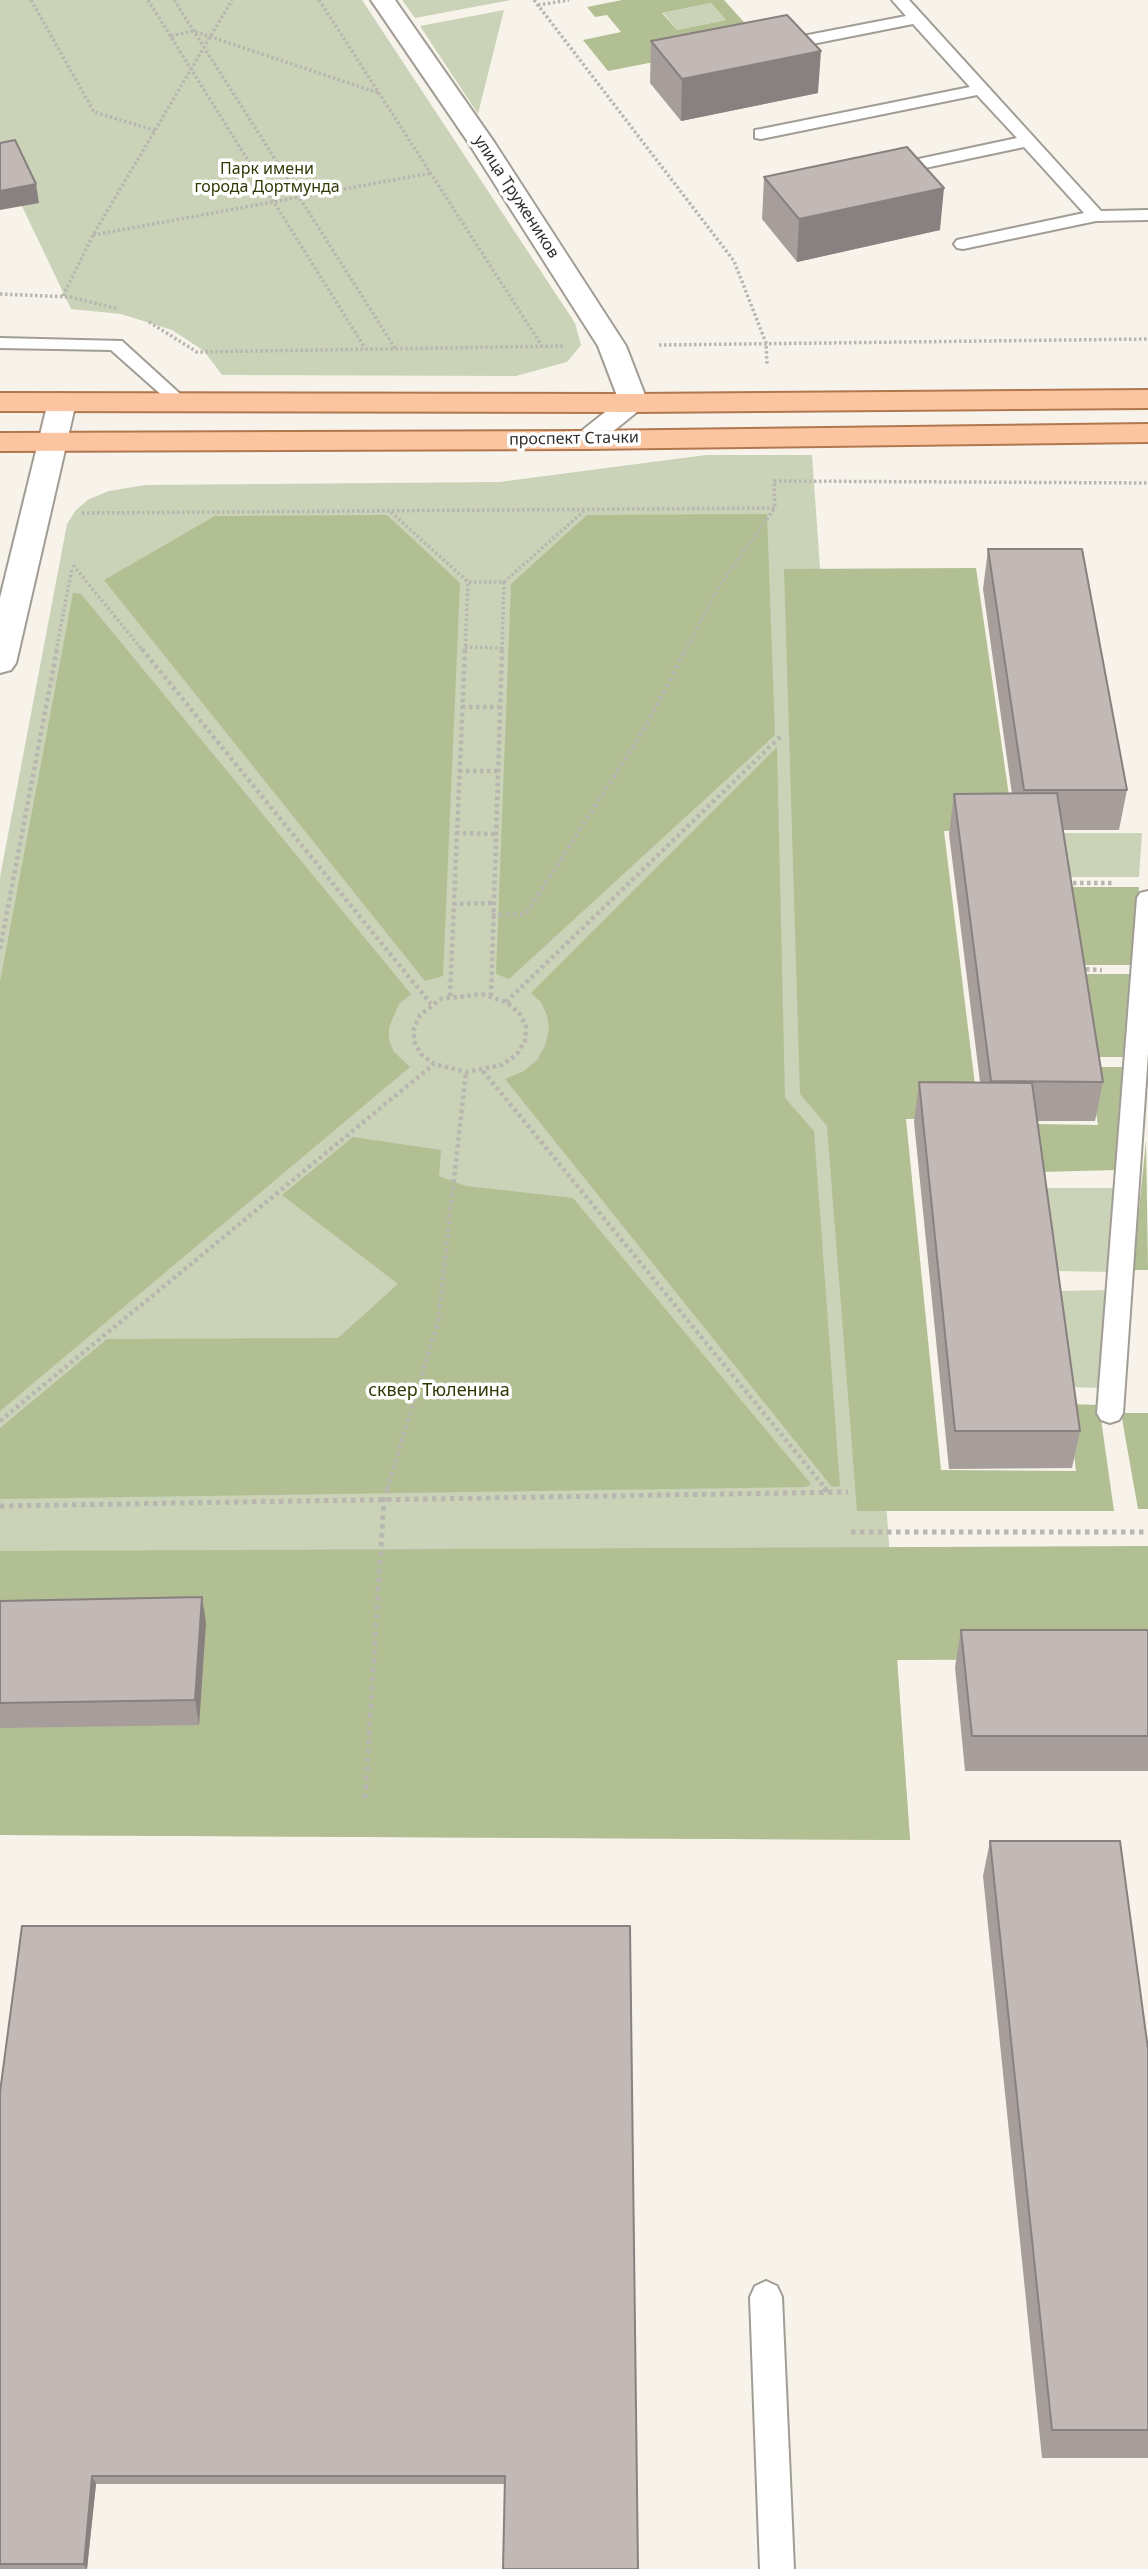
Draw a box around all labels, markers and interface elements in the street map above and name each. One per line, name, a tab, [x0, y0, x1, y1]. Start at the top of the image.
street label: улица Тружеников	[469, 132, 563, 262]
park label: Парк имени города Дортмунда	[194, 159, 340, 197]
street label: проспект Стачки	[509, 428, 639, 450]
park label: сквер Тюленина	[368, 1380, 510, 1402]

